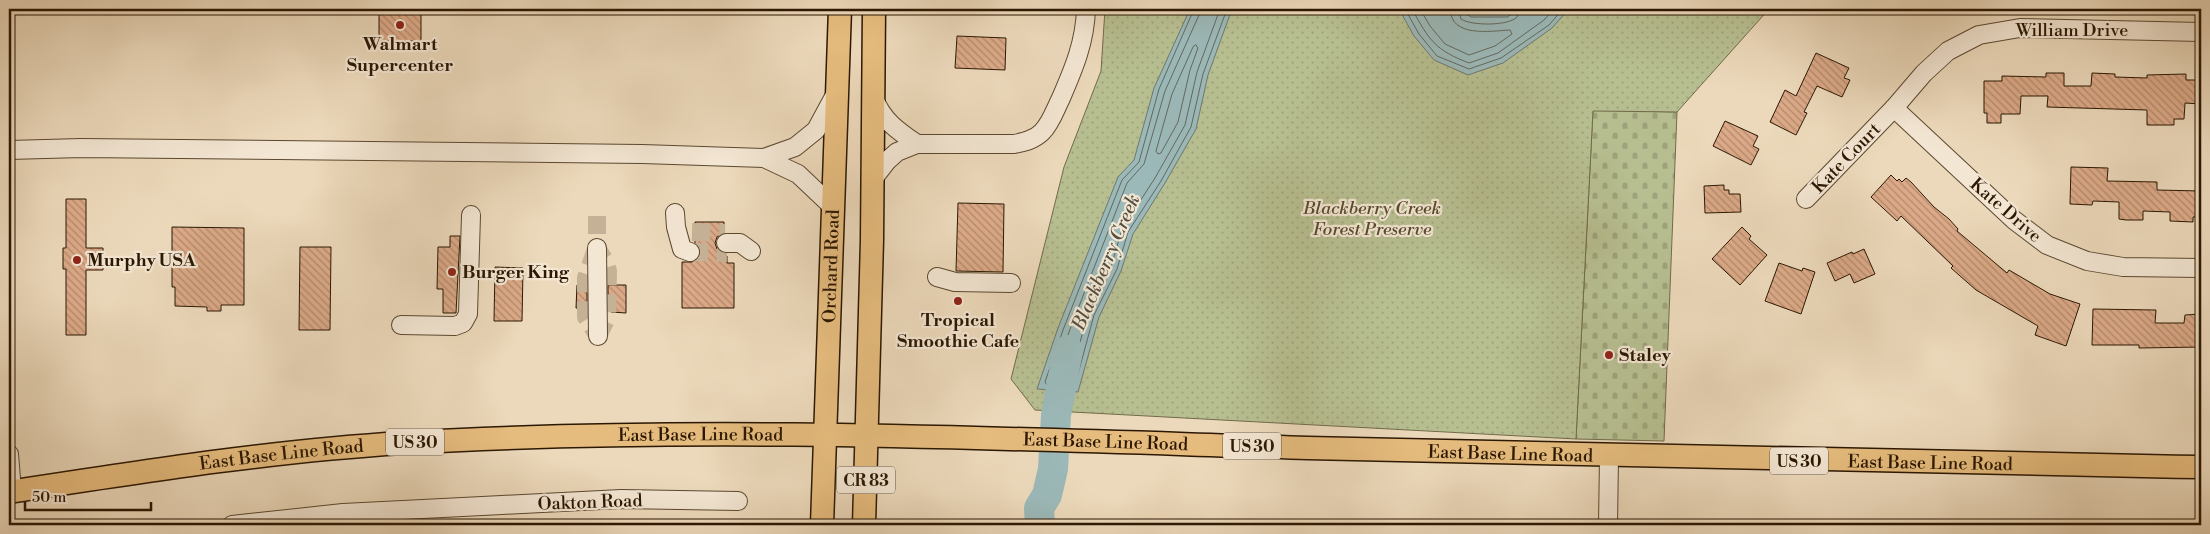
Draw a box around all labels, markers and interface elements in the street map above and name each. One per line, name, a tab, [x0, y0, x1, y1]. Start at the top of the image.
marker: Walmart Supercenter	[394, 19, 406, 31]
street label: William Drive	[2015, 19, 2128, 42]
place label: Walmart Supercenter	[347, 33, 453, 77]
street label: Kate Court	[1807, 118, 1886, 198]
street label: Kate Drive	[1965, 173, 2046, 248]
water label: Blackberry Creek	[1066, 191, 1145, 335]
park label: Blackberry Creek Forest Preserve	[1302, 197, 1441, 241]
street label: Orchard Road	[818, 208, 845, 323]
place label: Murphy USA	[87, 249, 197, 272]
marker: Murphy USA	[71, 254, 83, 266]
place label: Burger King	[462, 261, 570, 284]
marker: Burger King	[446, 266, 458, 278]
marker: Tropical Smoothie Cafe	[952, 295, 964, 307]
place label: Tropical Smoothie Cafe	[897, 309, 1019, 353]
place label: Staley	[1619, 344, 1672, 367]
marker: Staley	[1603, 349, 1615, 361]
street label: East Base Line Road	[618, 423, 784, 447]
road number: US 30	[386, 428, 444, 456]
street label: East Base Line Road	[1023, 428, 1189, 456]
road number: US 30	[1223, 432, 1281, 460]
street label: East Base Line Road	[198, 435, 365, 476]
street label: East Base Line Road	[1427, 440, 1594, 468]
road number: US 30	[1770, 448, 1828, 474]
street label: East Base Line Road	[1847, 450, 2014, 476]
road number: CR 83	[837, 466, 895, 494]
scale bar	[25, 479, 151, 511]
text: 50 m	[32, 488, 66, 507]
street label: Oakton Road	[537, 489, 644, 516]

